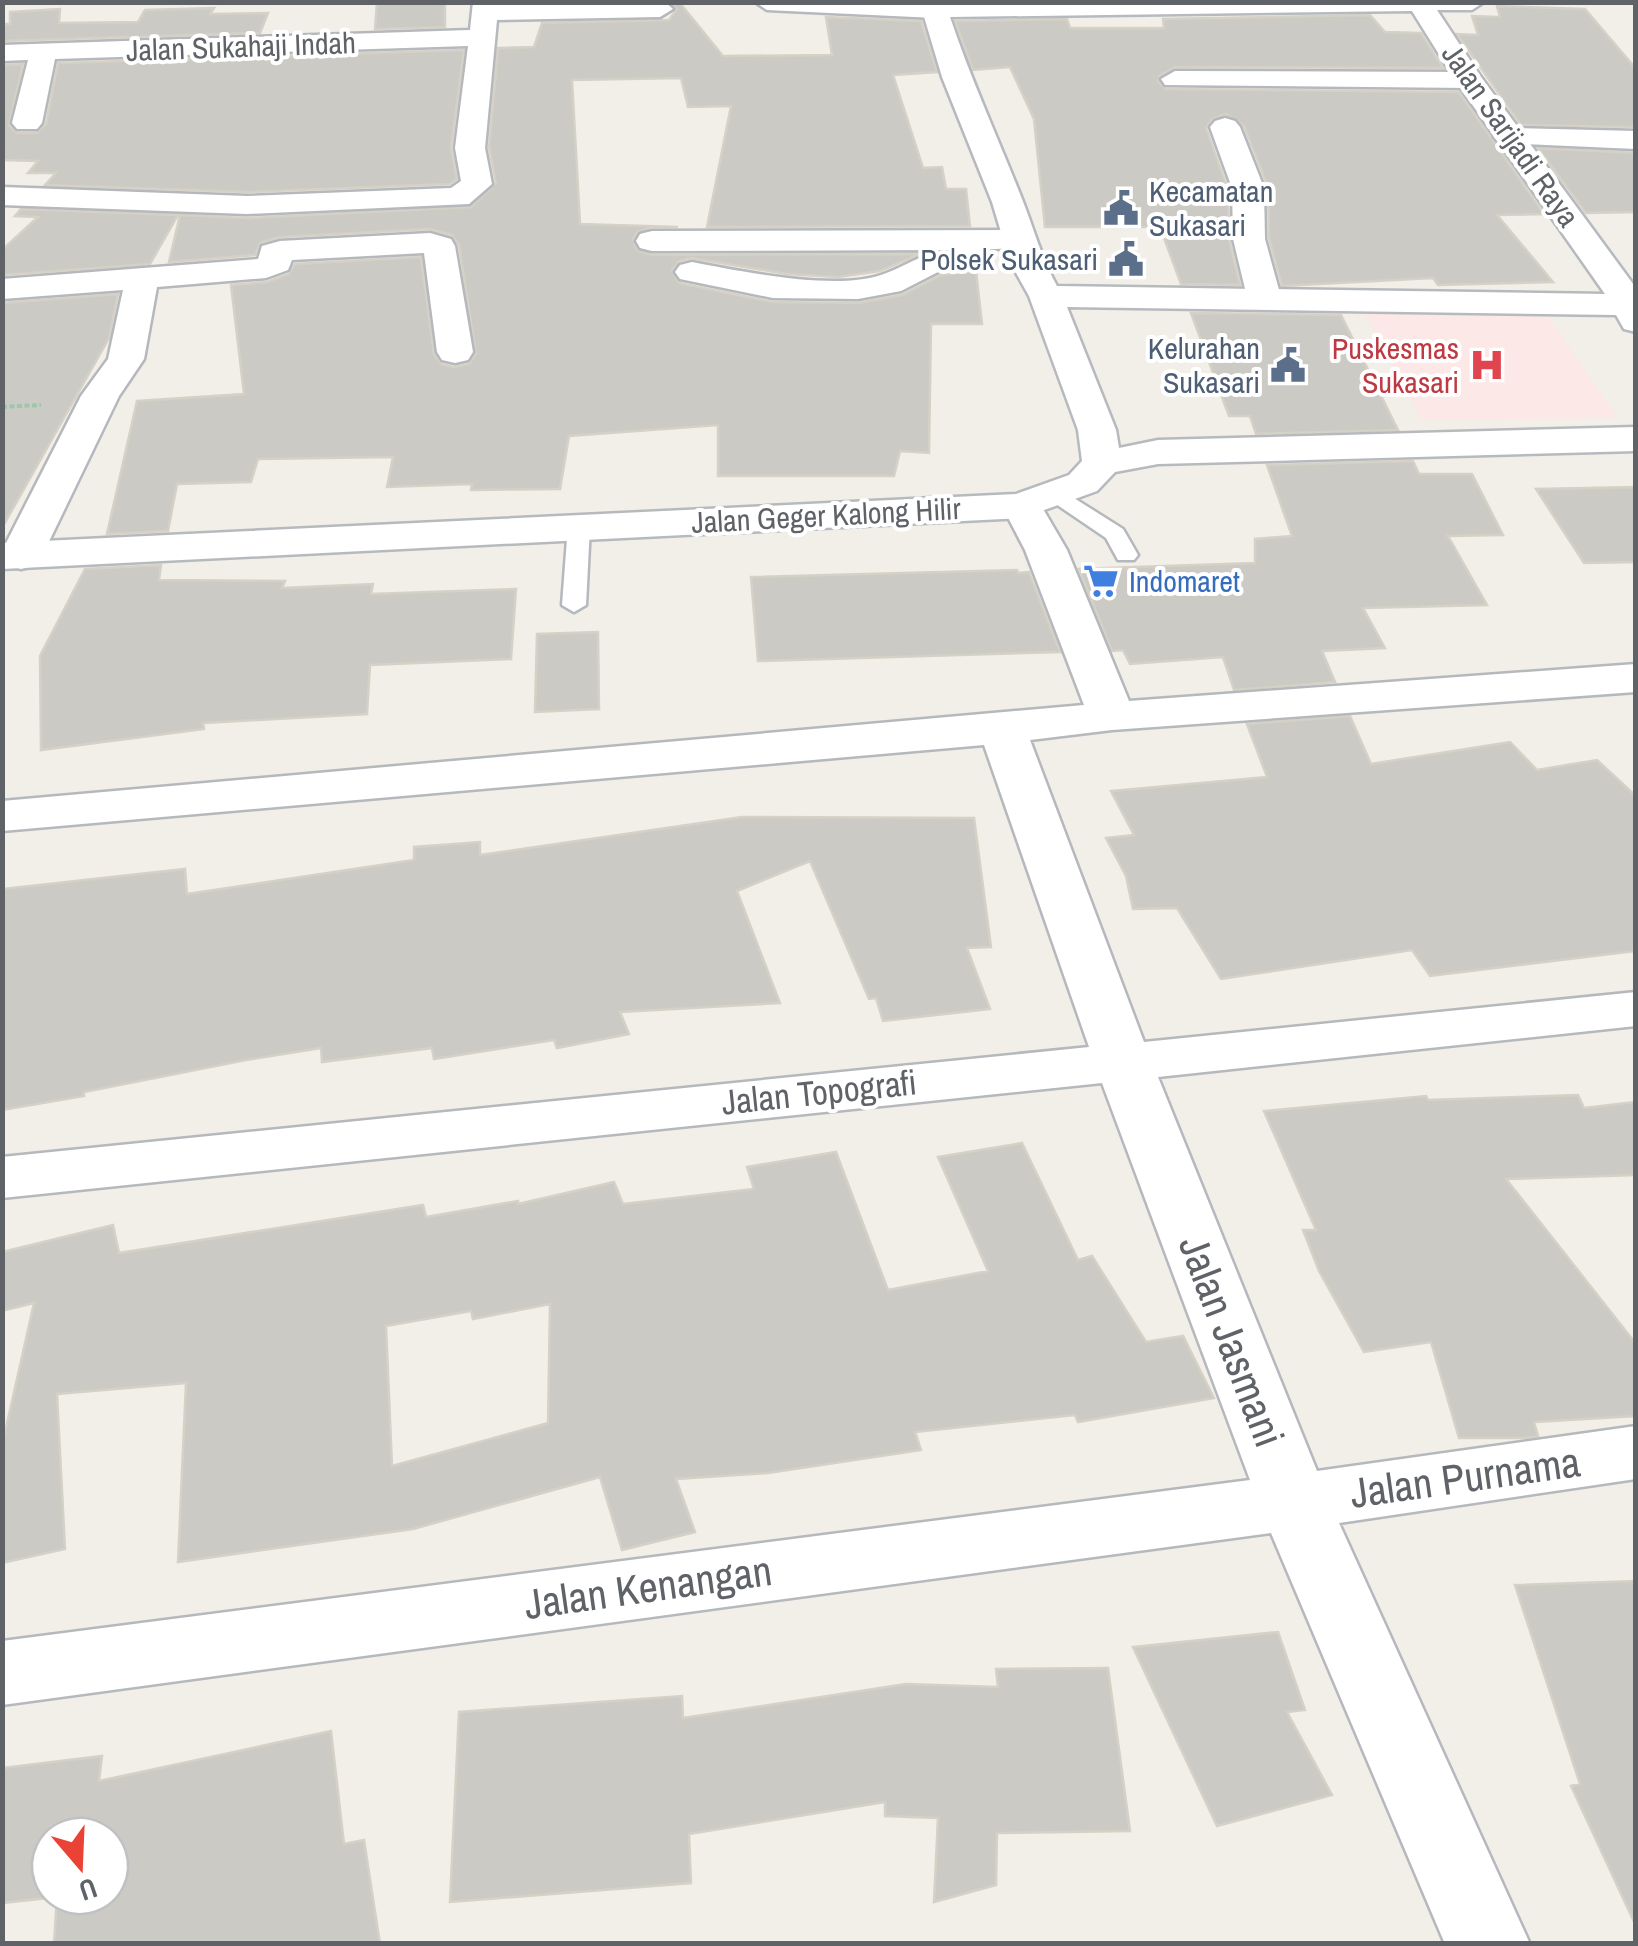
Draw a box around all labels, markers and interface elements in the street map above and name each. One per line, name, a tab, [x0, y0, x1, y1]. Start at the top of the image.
street label: Jalan Sukahaji Indah	[125, 22, 357, 70]
street label: Jalan Sarijadi Raya	[1433, 36, 1589, 235]
place label: Kecamatan Sukasari	[1149, 171, 1273, 245]
public building icon: Kecamatan Sukasari	[1102, 189, 1140, 227]
place label: Polsek Sukasari	[920, 239, 1098, 279]
public building icon: Polsek Sukasari	[1107, 240, 1145, 278]
place label: Kelurahan Sukasari	[1148, 328, 1260, 402]
place label: Puskesmas Sukasari	[1332, 328, 1459, 402]
public building icon: Kelurahan Sukasari	[1269, 346, 1307, 384]
hospital icon: Puskesmas Sukasari	[1468, 346, 1506, 384]
street label: Jalan Geger Kalong Hilir	[690, 488, 962, 542]
place label: Indomaret	[1129, 561, 1240, 601]
supermarket icon: Indomaret	[1082, 562, 1120, 600]
street label: Jalan Topografi	[719, 1058, 919, 1126]
street label: Jalan Jasmani	[1166, 1227, 1298, 1455]
street label: Jalan Purnama	[1346, 1433, 1584, 1521]
street label: Jalan Kenangan	[521, 1542, 775, 1632]
north arrow	[30, 1816, 130, 1916]
text: U	[74, 1869, 102, 1910]

